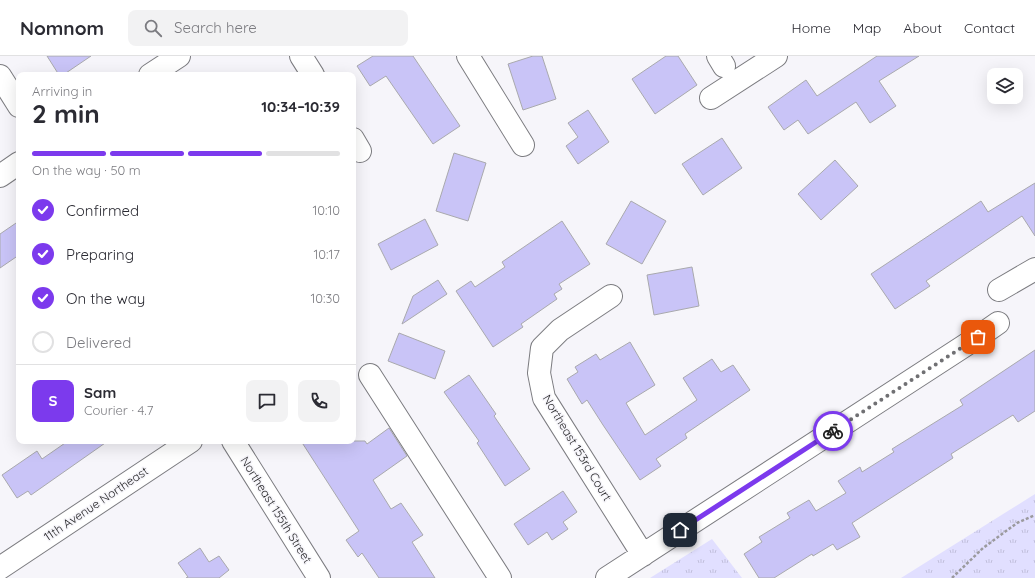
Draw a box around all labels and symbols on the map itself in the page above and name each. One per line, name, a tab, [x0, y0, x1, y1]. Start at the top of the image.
pin	[961, 320, 995, 354]
street label: Northeast 153rd Court	[540, 392, 615, 504]
courier	[813, 411, 853, 451]
street label: Northeast 155th Street	[237, 454, 315, 566]
street label: 11th Avenue Northeast	[41, 463, 151, 544]
pin	[663, 513, 697, 547]

